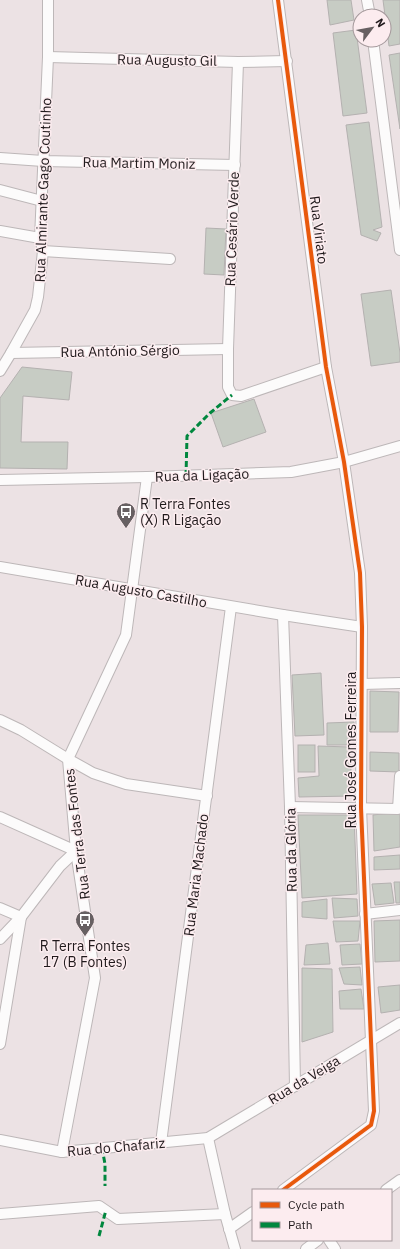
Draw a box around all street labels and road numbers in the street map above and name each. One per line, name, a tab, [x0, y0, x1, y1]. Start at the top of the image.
street label: Rua Augusto Gil	[117, 50, 217, 70]
street label: Rua Almirante Gago Coutinho	[31, 97, 55, 283]
street label: Rua Martim Moniz	[82, 153, 196, 173]
street label: Rua Cesário Verde	[221, 171, 243, 287]
street label: Rua Viriato	[306, 195, 332, 265]
street label: Rua António Sérgio	[60, 341, 180, 361]
street label: Rua da Ligação	[155, 464, 250, 486]
street label: Rua Augusto Castilho	[74, 571, 208, 611]
street label: Rua José Gomes Ferreira	[342, 671, 360, 829]
street label: Rua Terra das Fontes	[60, 767, 94, 901]
street label: Rua da Glória	[281, 807, 301, 892]
street label: Rua Maria Machado	[180, 813, 212, 937]
street label: Rua da Veiga	[265, 1051, 344, 1109]
street label: Rua do Chafariz	[66, 1134, 166, 1160]

